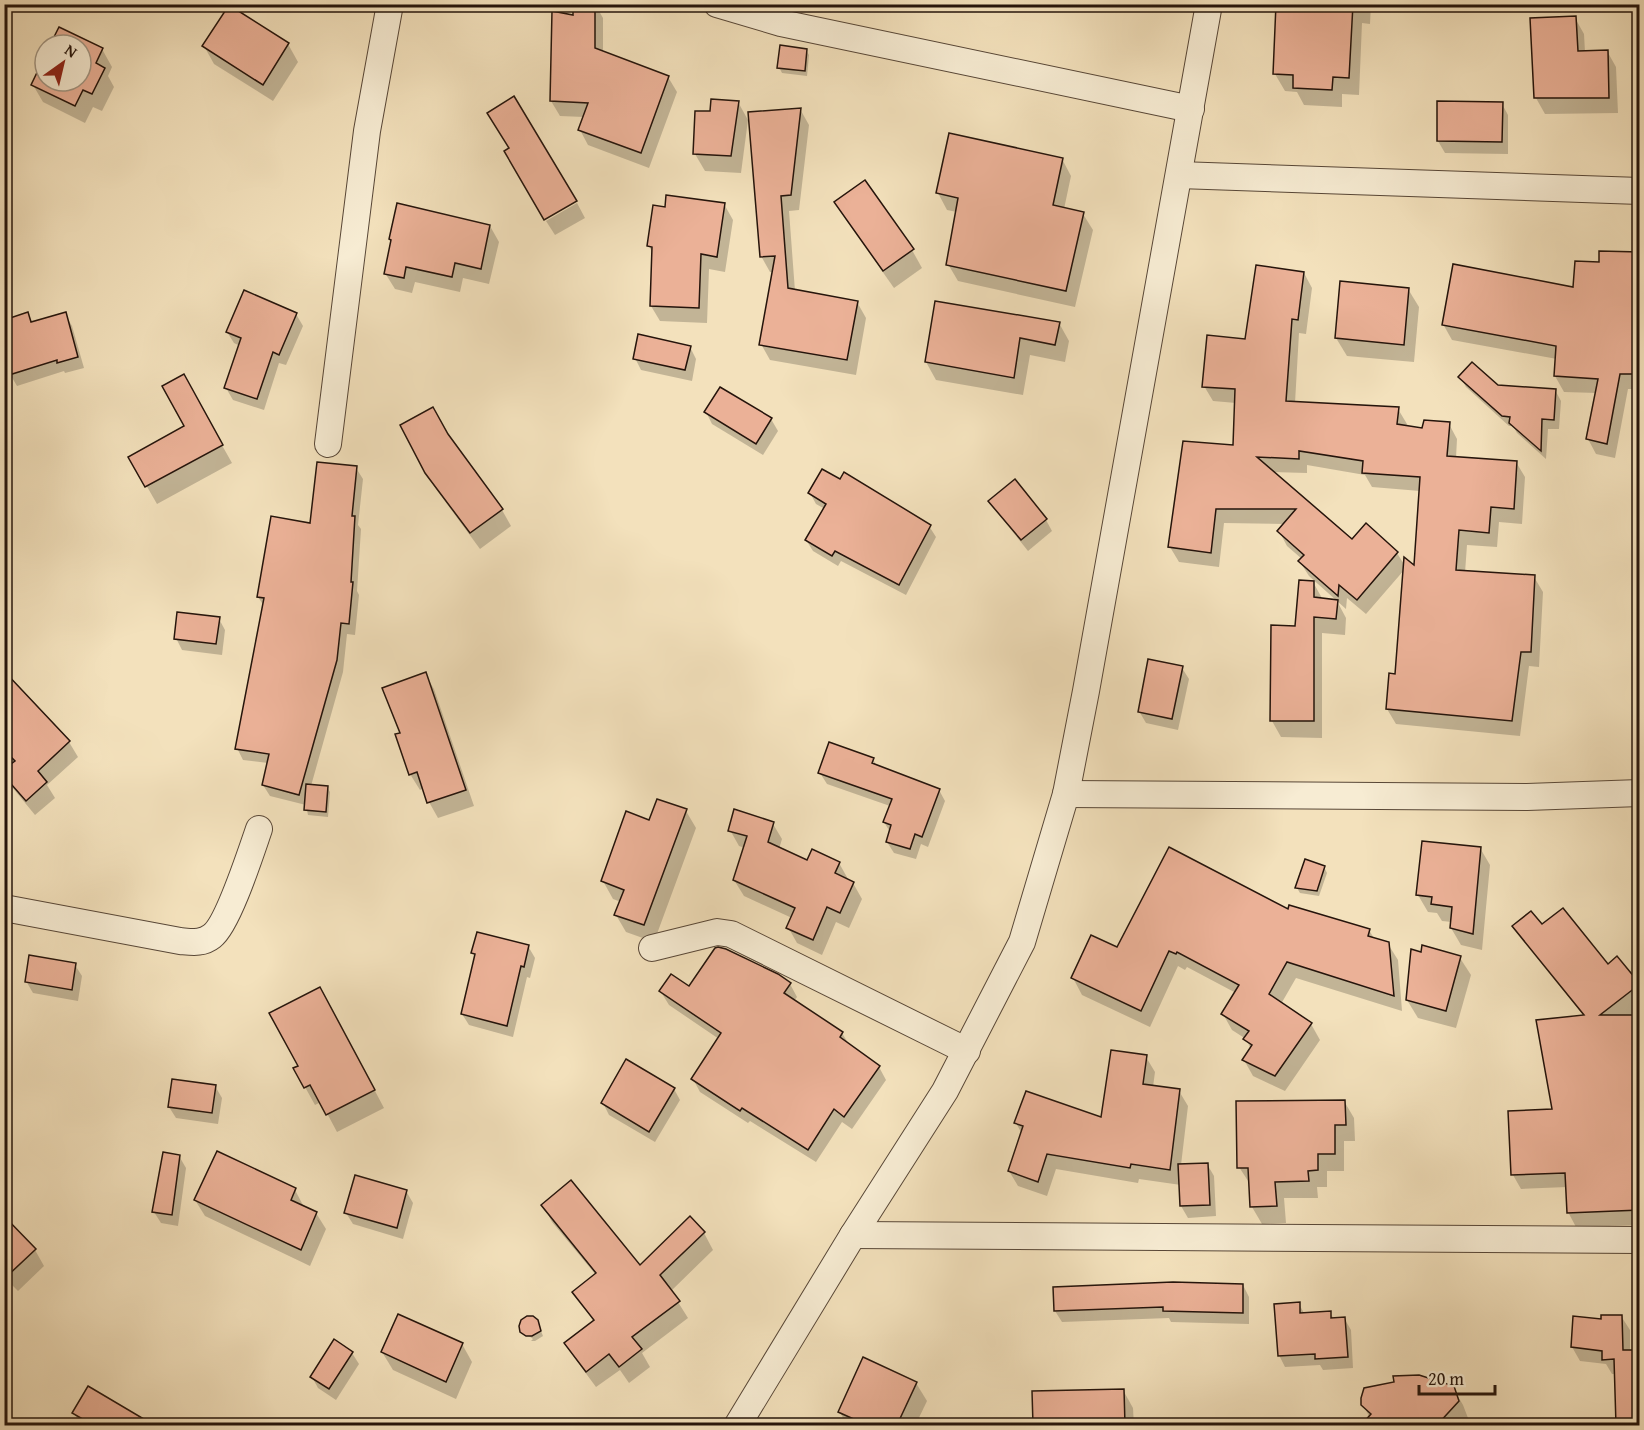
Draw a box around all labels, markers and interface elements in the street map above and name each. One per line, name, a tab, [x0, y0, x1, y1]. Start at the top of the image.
north arrow	[33, 33, 93, 93]
text: N	[60, 38, 83, 64]
scale bar	[1419, 1358, 1496, 1396]
text: 20 m	[1428, 1365, 1464, 1392]

